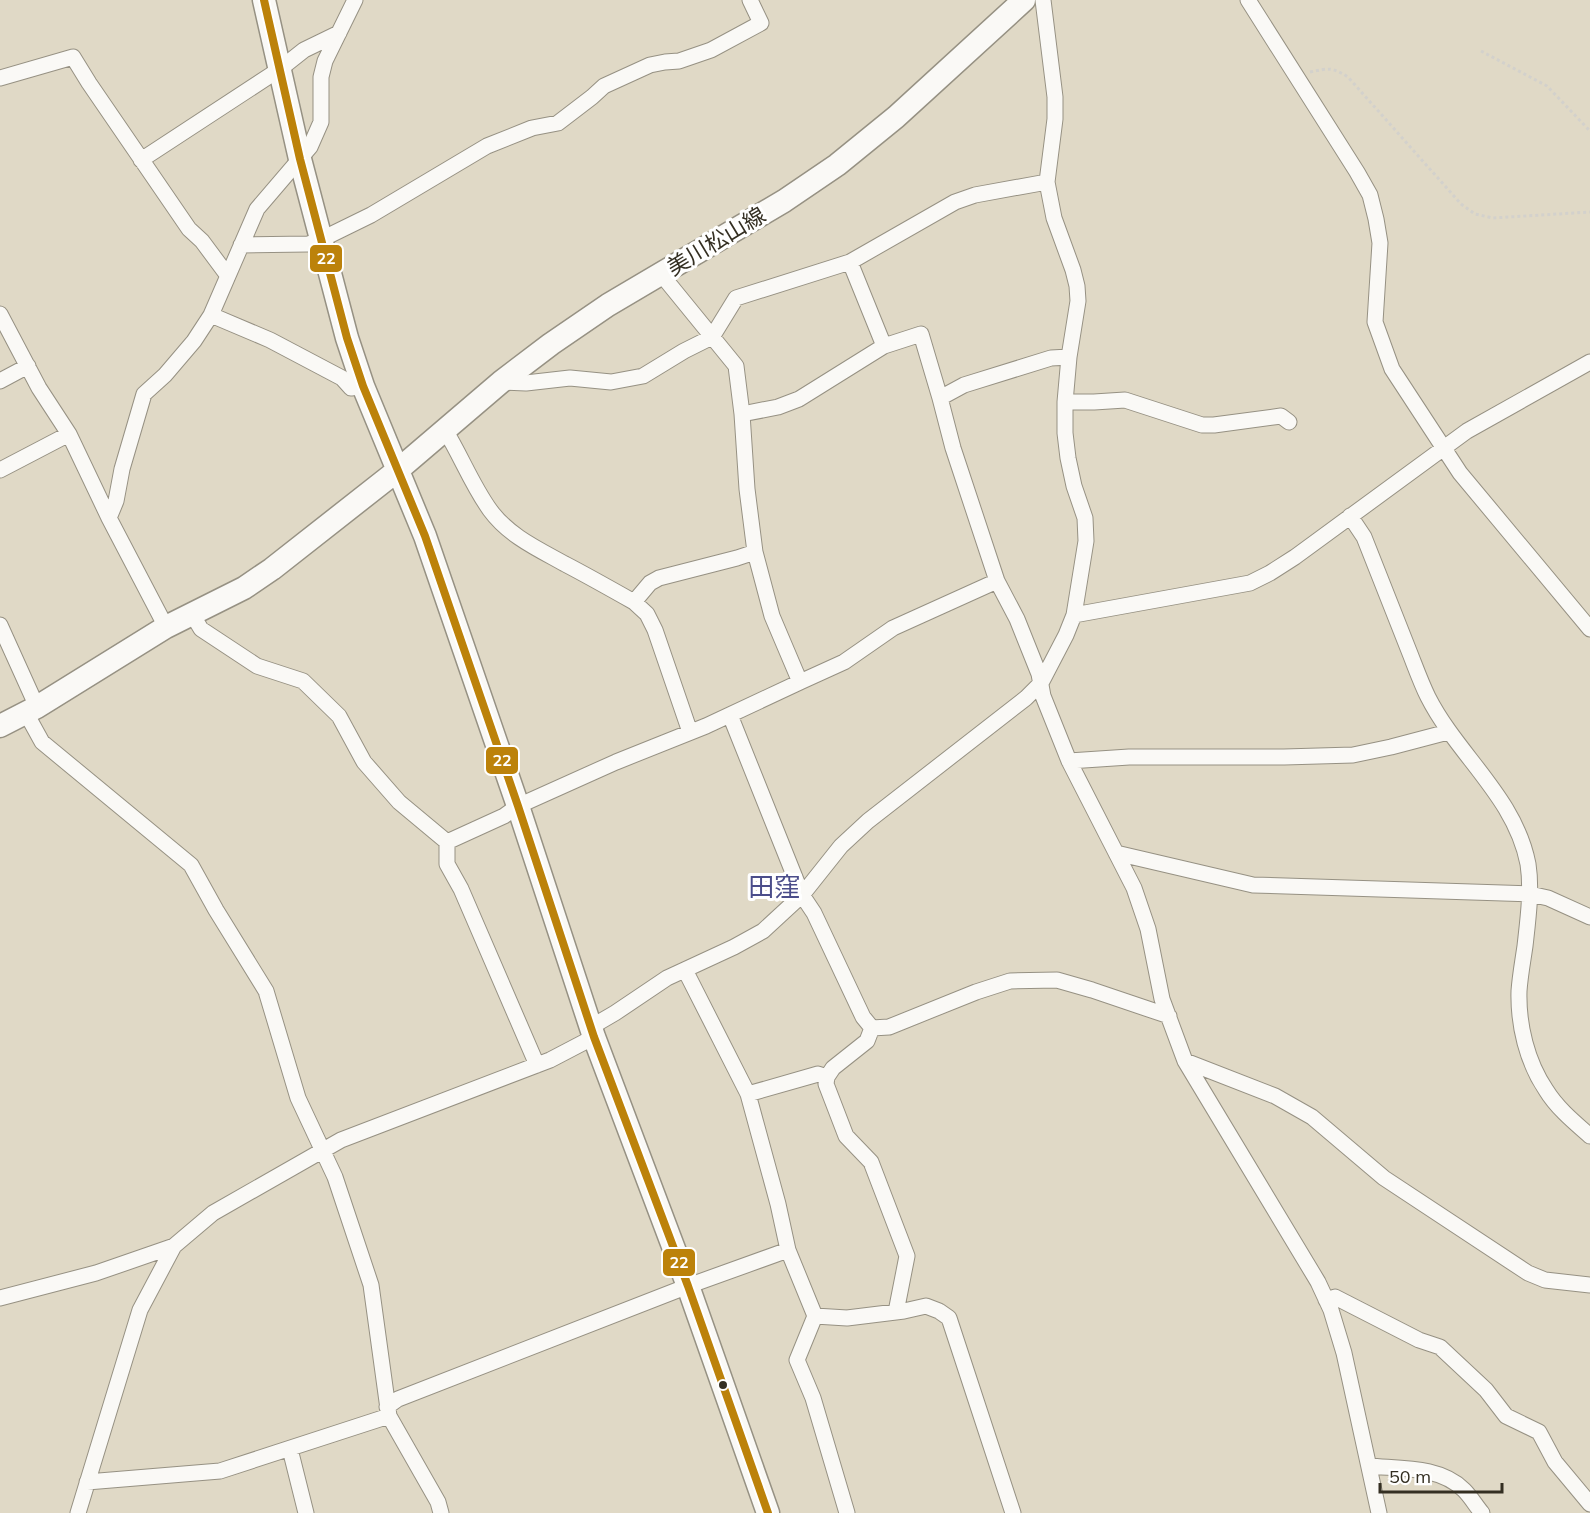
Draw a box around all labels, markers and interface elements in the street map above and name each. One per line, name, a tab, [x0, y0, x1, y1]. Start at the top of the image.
street label: 美川松山線	[662, 201, 770, 281]
line badge: 22	[309, 244, 343, 273]
text: 22	[316, 248, 336, 268]
line badge: 22	[485, 746, 519, 775]
text: 22	[492, 750, 512, 770]
district label: 田窪	[748, 870, 800, 903]
line badge: 22	[662, 1248, 696, 1277]
text: 22	[669, 1252, 689, 1272]
unlabelled marker	[717, 1379, 729, 1391]
scale bar	[1380, 1456, 1502, 1494]
text: 50 m	[1389, 1465, 1431, 1488]

